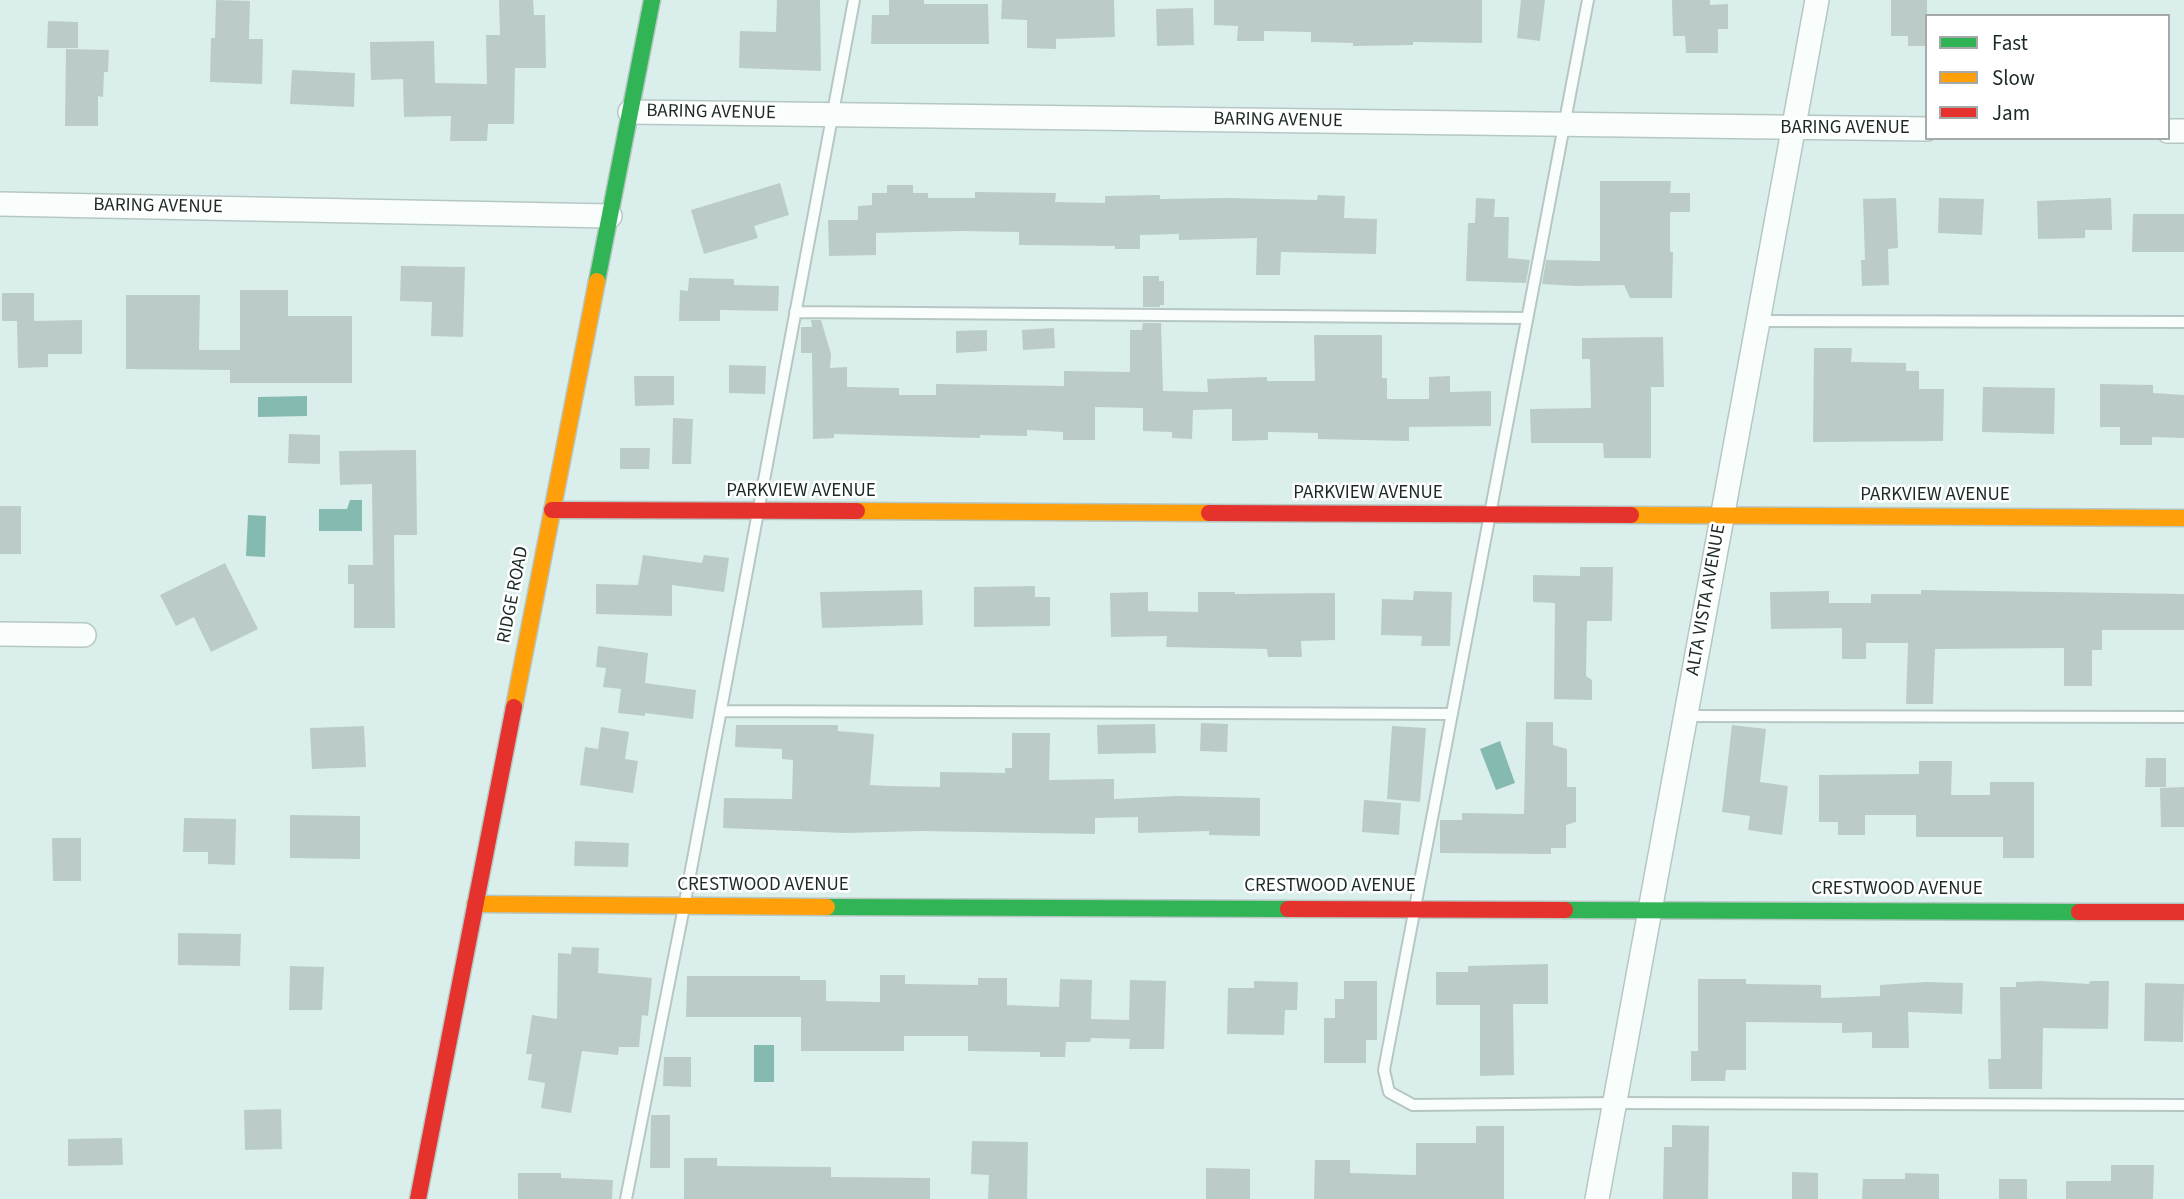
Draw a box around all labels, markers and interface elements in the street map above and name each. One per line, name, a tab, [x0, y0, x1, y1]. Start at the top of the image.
legend	[1925, 14, 2170, 140]
text: Fast	[1992, 28, 2028, 58]
text: Slow	[1992, 63, 2035, 93]
text: Jam	[1992, 98, 2030, 128]
street label: BARING AVENUE	[646, 100, 776, 126]
street label: BARING AVENUE	[1213, 108, 1343, 134]
street label: BARING AVENUE	[1780, 118, 1910, 140]
street label: BARING AVENUE	[93, 194, 223, 220]
street label: PARKVIEW AVENUE	[726, 481, 876, 503]
street label: PARKVIEW AVENUE	[1293, 483, 1443, 505]
street label: PARKVIEW AVENUE	[1860, 485, 2010, 507]
street label: ALTA VISTA AVENUE	[1682, 523, 1732, 677]
street label: RIDGE ROAD	[493, 545, 535, 645]
street label: CRESTWOOD AVENUE	[677, 875, 849, 897]
street label: CRESTWOOD AVENUE	[1244, 876, 1416, 898]
street label: CRESTWOOD AVENUE	[1811, 879, 1983, 901]

